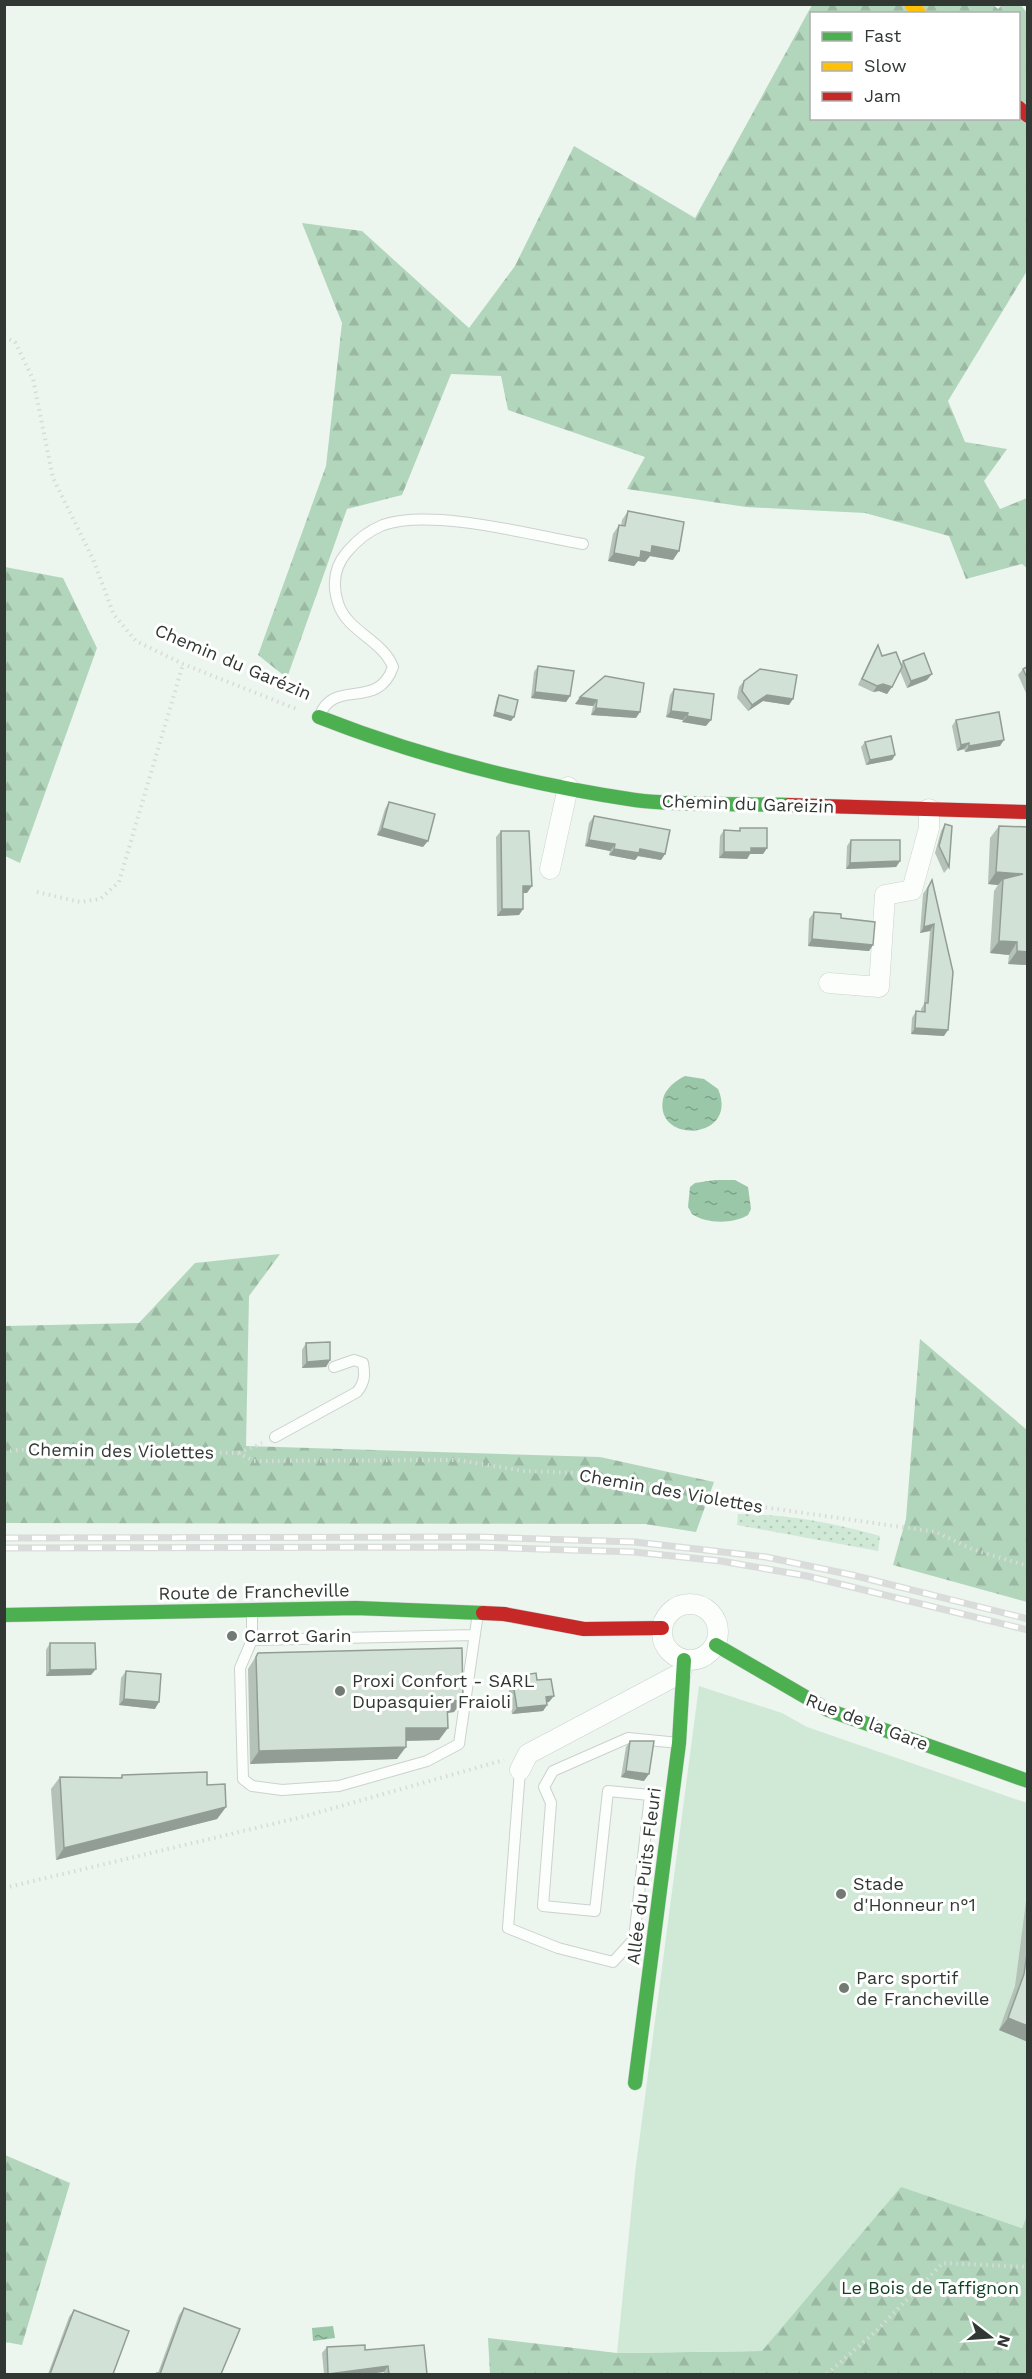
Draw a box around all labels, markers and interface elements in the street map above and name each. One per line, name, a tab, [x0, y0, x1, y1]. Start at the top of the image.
legend	[810, 12, 1020, 120]
text: Fast	[864, 25, 902, 46]
text: Slow	[864, 55, 907, 76]
text: Jam	[864, 85, 901, 106]
street label: Chemin du Garézin	[152, 619, 315, 704]
street label: Chemin du Gareizin	[661, 790, 835, 817]
street label: Chemin des Violettes	[28, 1438, 214, 1463]
street label: Chemin des Violettes	[577, 1464, 765, 1517]
street label: Route de Francheville	[158, 1579, 350, 1604]
place label: Carrot Garin	[244, 1625, 352, 1646]
marker: Carrot Garin	[225, 1629, 239, 1643]
place label: Proxi Confort - SARL Dupasquier Fraioli	[352, 1670, 535, 1712]
marker: Proxi Confort - SARL Dupasquier Fraioli	[333, 1684, 347, 1698]
street label: Rue de la Gare	[803, 1689, 931, 1755]
street label: Allée du Puits Fleuri	[622, 1786, 665, 1966]
place label: Stade d'Honneur n°1	[853, 1873, 976, 1915]
marker: Stade d'Honneur n°1	[834, 1887, 848, 1901]
place label: Parc sportif de Francheville	[856, 1967, 989, 2009]
marker: Parc sportif de Francheville	[837, 1981, 851, 1995]
park label: Le Bois de Taffignon	[841, 2277, 1019, 2298]
north arrow	[960, 2307, 1020, 2367]
text: N	[993, 2333, 1015, 2350]

